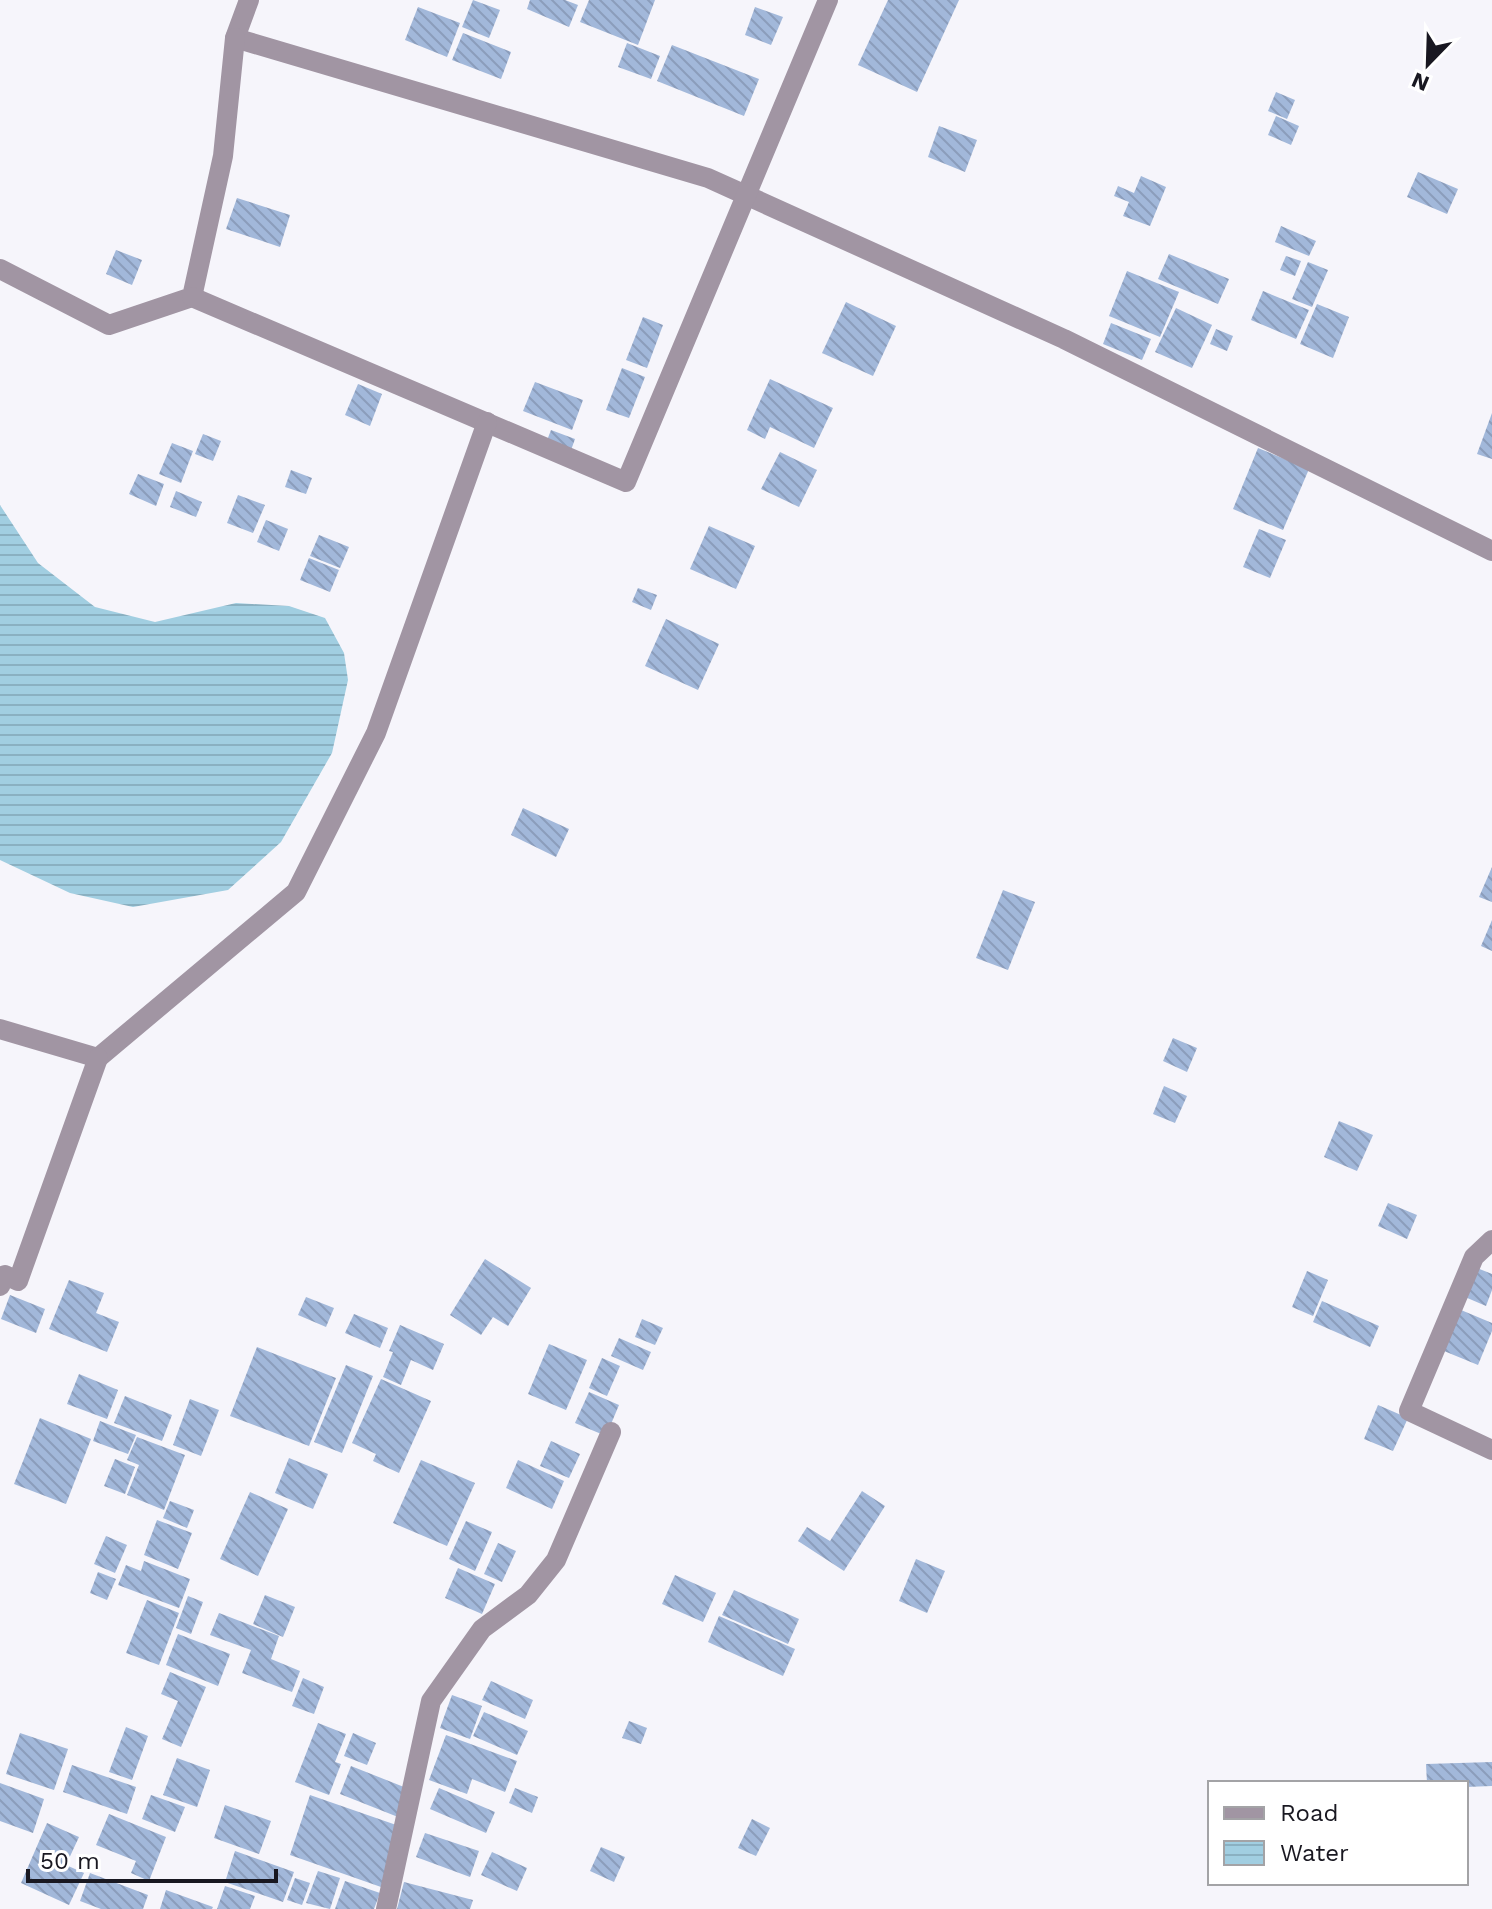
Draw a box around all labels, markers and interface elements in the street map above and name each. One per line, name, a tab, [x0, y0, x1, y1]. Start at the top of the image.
north arrow	[1388, 24, 1468, 104]
text: N	[1408, 67, 1433, 97]
legend	[1208, 1781, 1468, 1885]
text: Road	[1280, 1799, 1339, 1827]
scale bar	[28, 1833, 276, 1883]
text: Water	[1280, 1839, 1349, 1867]
text: 50 m	[40, 1847, 100, 1875]

